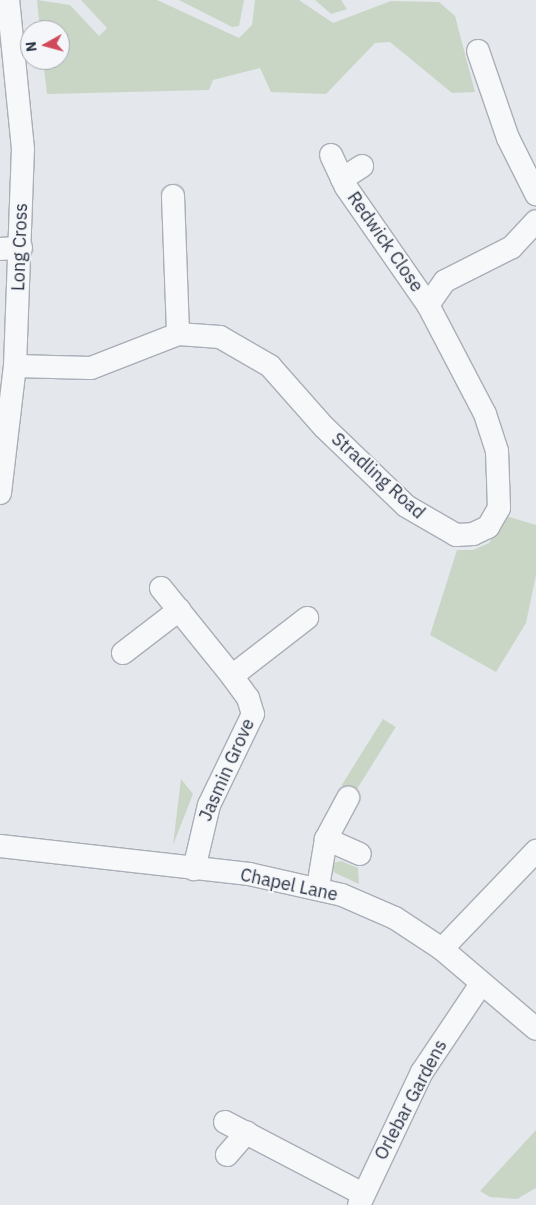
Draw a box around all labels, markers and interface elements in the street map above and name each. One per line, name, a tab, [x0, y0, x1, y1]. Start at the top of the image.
north arrow	[20, 20, 70, 70]
text: N	[22, 41, 41, 53]
street label: Redwick Close	[342, 188, 428, 296]
street label: Long Cross	[8, 203, 32, 291]
street label: Stradling Road	[327, 428, 429, 524]
street label: Jasmin Grove	[195, 715, 259, 825]
street label: Chapel Lane	[238, 864, 340, 906]
street label: Orlebar Gardens	[370, 1036, 452, 1164]

